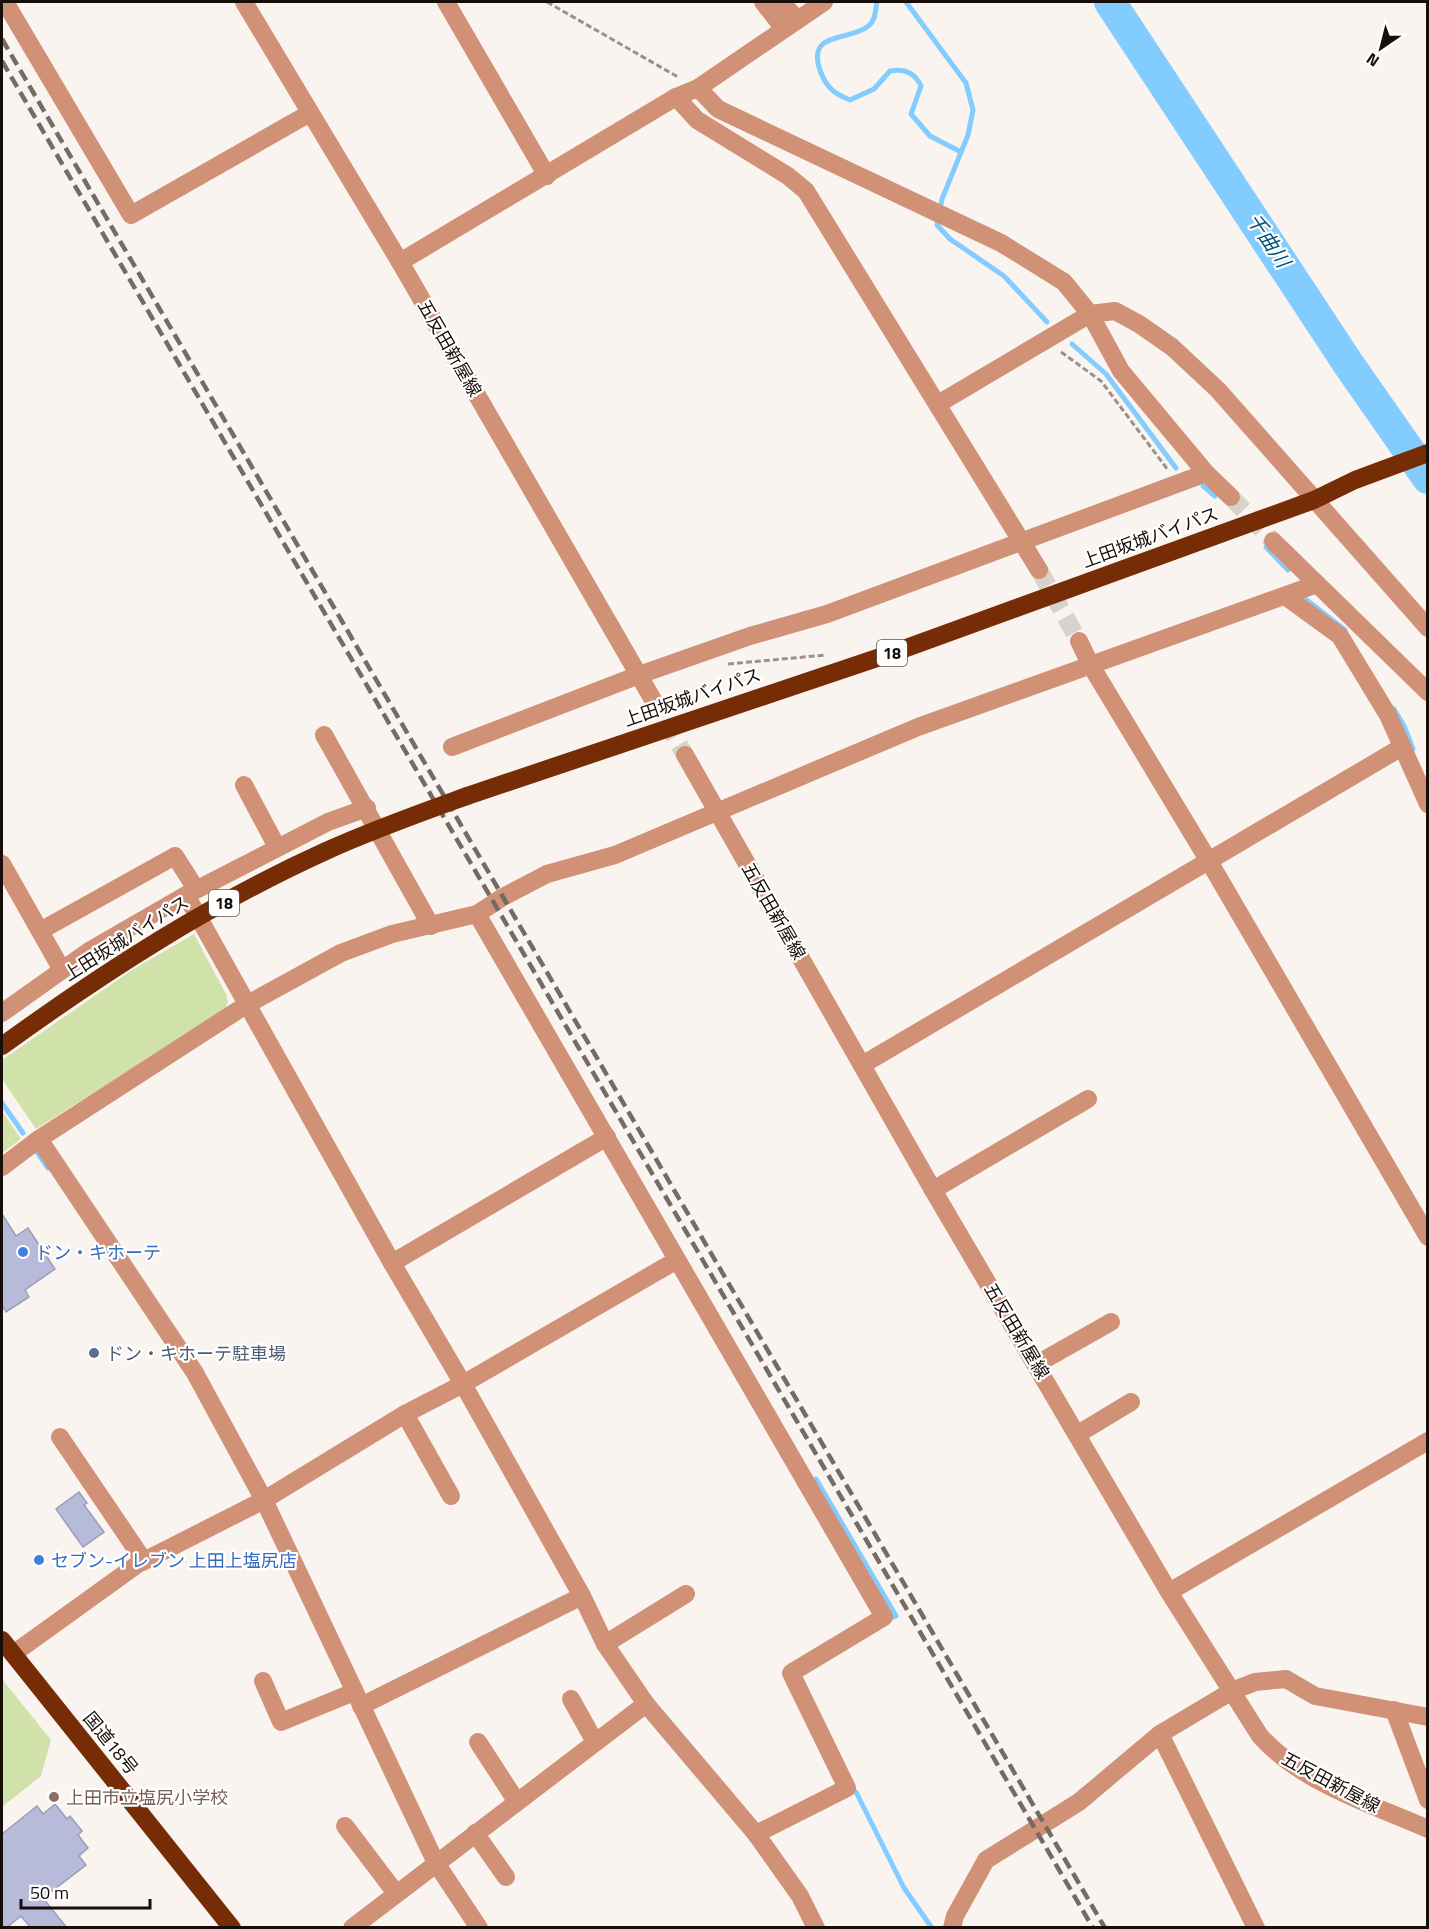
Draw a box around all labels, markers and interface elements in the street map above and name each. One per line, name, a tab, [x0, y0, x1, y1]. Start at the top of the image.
north arrow	[1351, 18, 1411, 78]
text: N	[1361, 47, 1384, 73]
water label: 千曲川	[1239, 206, 1300, 275]
street label: 五反田新屋線	[411, 294, 489, 402]
street label: 上田坂城バイパス	[1078, 500, 1222, 574]
road number: 18	[877, 640, 907, 666]
street label: 上田坂城バイパス	[620, 661, 764, 733]
street label: 五反田新屋線	[735, 857, 813, 965]
street label: 上田坂城バイパス	[58, 888, 194, 988]
road number: 18	[209, 890, 239, 916]
place label: ドン・キホーテ	[35, 1239, 161, 1266]
marker: ドン・キホーテ	[16, 1245, 30, 1259]
street label: 五反田新屋線	[978, 1278, 1056, 1384]
place label: ドン・キホーテ駐車場	[106, 1340, 286, 1367]
marker: ドン・キホーテ駐車場	[87, 1346, 101, 1360]
place label: セブン-イレブン 上田上塩尻店	[51, 1547, 297, 1574]
marker: セブン-イレブン 上田上塩尻店	[32, 1553, 46, 1567]
street label: 国道18号	[77, 1706, 145, 1780]
street label: 五反田新屋線	[1277, 1745, 1385, 1819]
place label: 上田市立塩尻小学校	[66, 1784, 228, 1811]
marker: 上田市立塩尻小学校	[47, 1790, 61, 1804]
scale bar	[21, 1872, 150, 1910]
text: 50 m	[30, 1879, 69, 1906]

